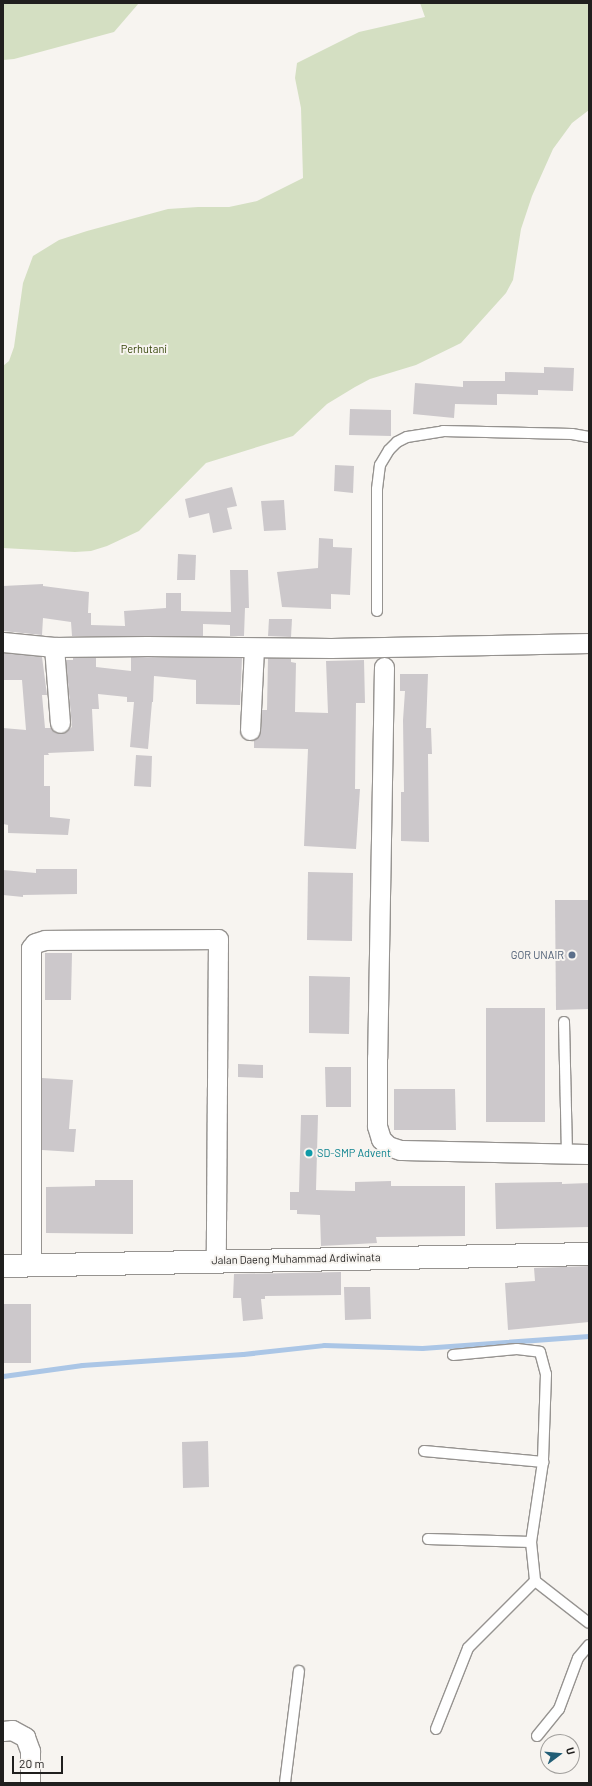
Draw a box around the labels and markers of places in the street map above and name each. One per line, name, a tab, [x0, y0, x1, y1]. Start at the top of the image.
place label: GOR UNAIR	[511, 948, 564, 962]
marker: GOR UNAIR	[567, 950, 577, 960]
place label: SD-SMP Advent	[317, 1146, 391, 1160]
marker: SD-SMP Advent	[304, 1148, 314, 1158]

